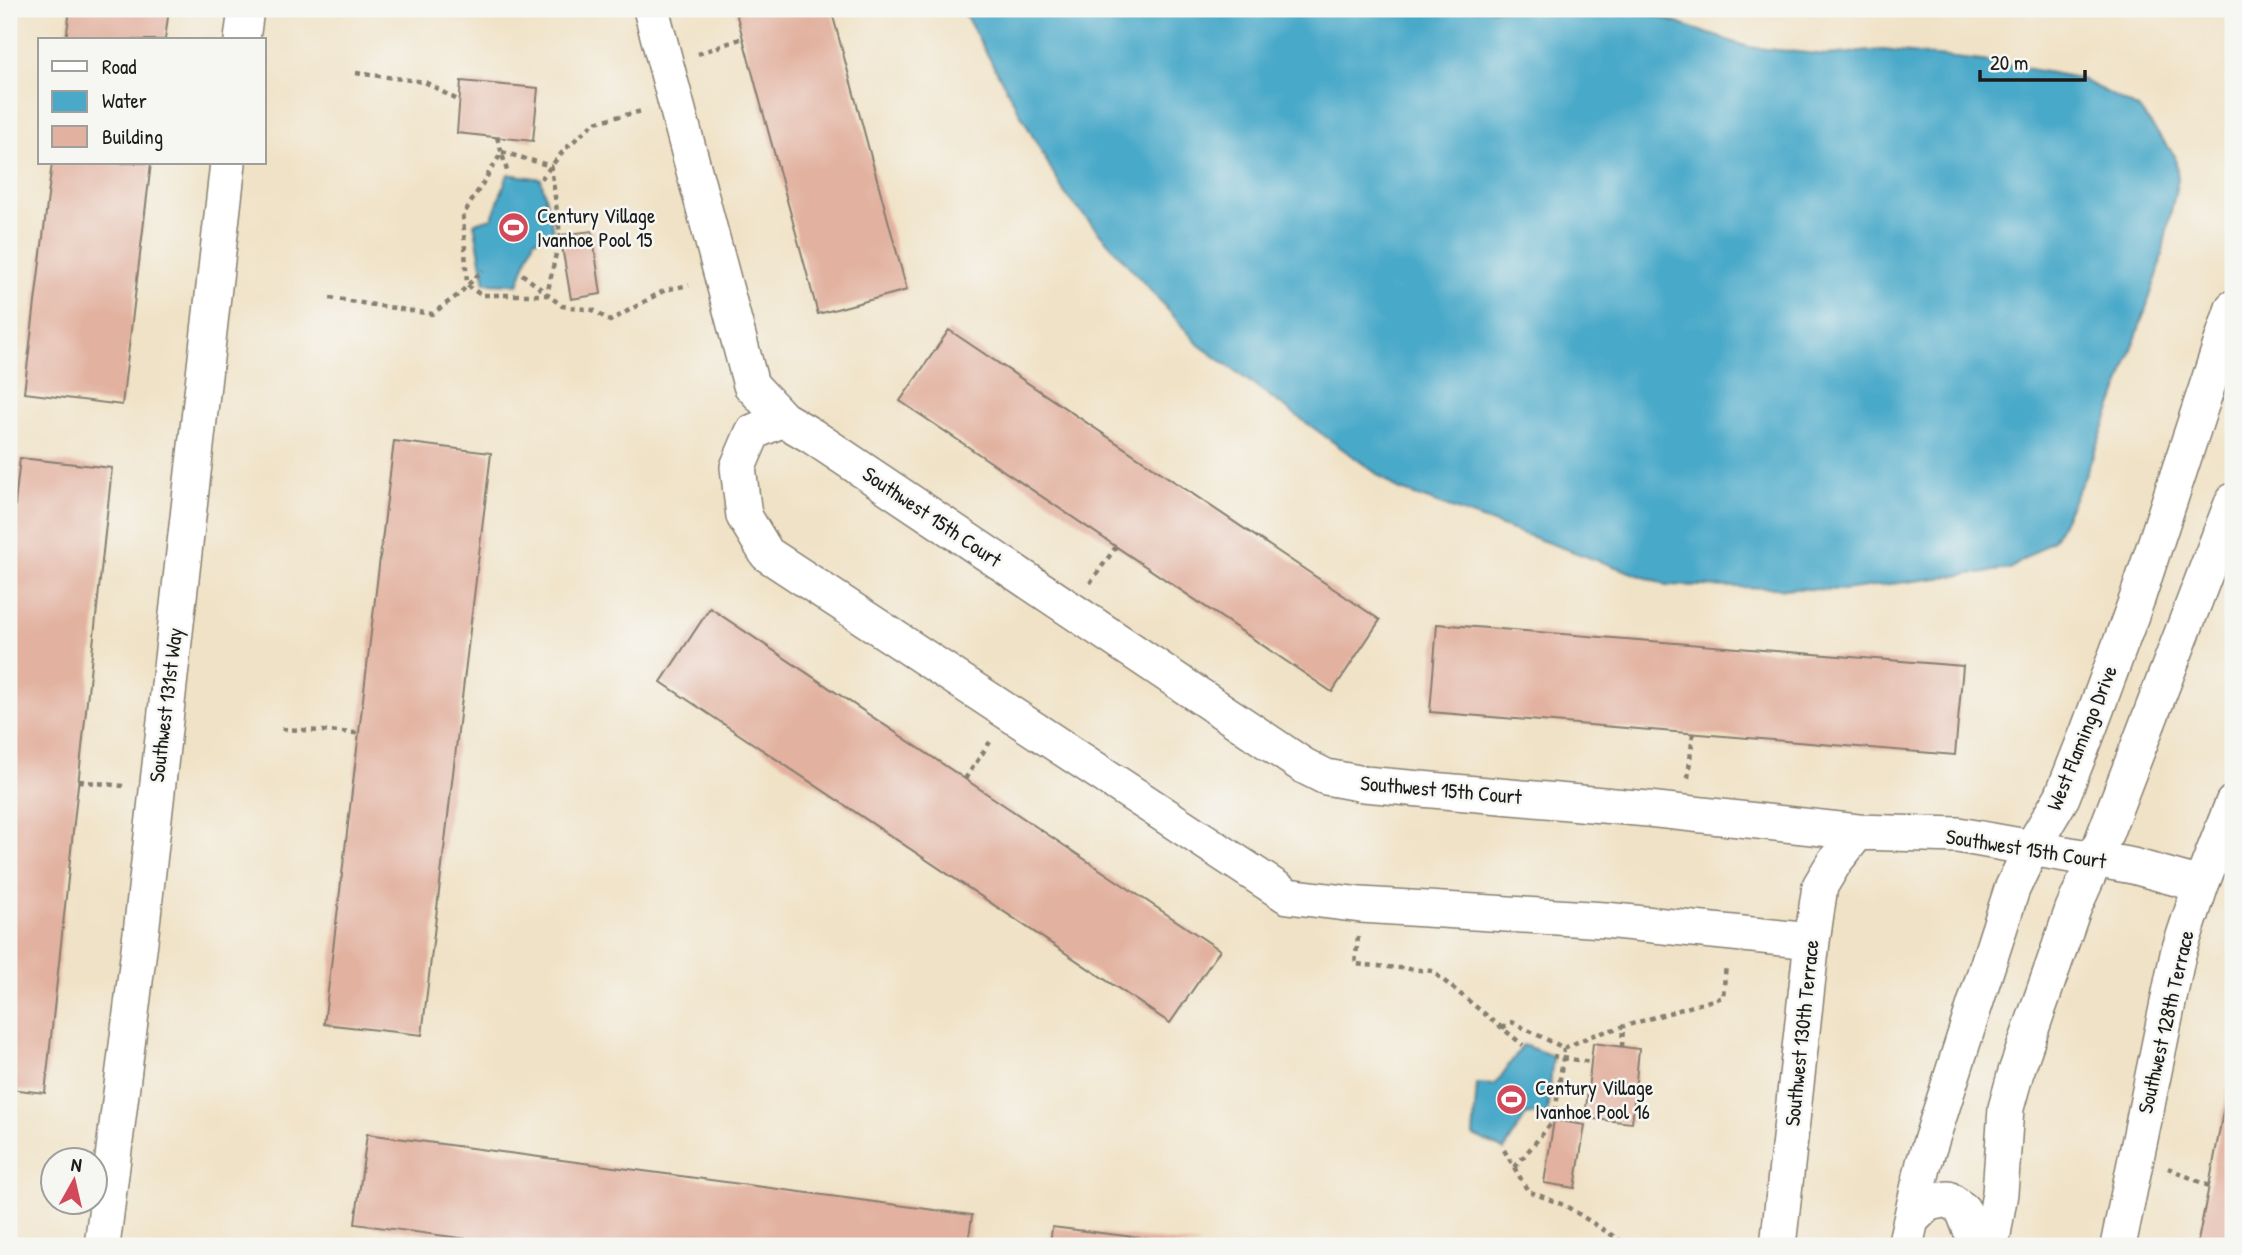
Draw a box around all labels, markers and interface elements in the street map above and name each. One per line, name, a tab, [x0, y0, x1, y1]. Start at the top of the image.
legend	[38, 38, 266, 164]
scale bar	[1980, 38, 2084, 82]
text: 20 m	[1990, 48, 2028, 77]
text: Road	[102, 52, 136, 81]
text: Water	[102, 86, 147, 115]
text: Building	[102, 122, 163, 151]
place label: Century Village Ivanhoe Pool 15	[537, 201, 655, 254]
sports icon: Century Village Ivanhoe Pool 15	[497, 211, 531, 245]
street label: Southwest 15th Court	[857, 459, 1008, 574]
street label: Southwest 131st Way	[142, 626, 189, 784]
street label: West Flamingo Drive	[2039, 661, 2124, 815]
street label: Southwest 15th Court	[1359, 768, 1524, 811]
street label: Southwest 15th Court	[1944, 822, 2109, 876]
street label: Southwest 128th Terrace	[2130, 927, 2201, 1116]
street label: Southwest 130th Terrace	[1777, 938, 1826, 1128]
place label: Century Village Ivanhoe Pool 16	[1535, 1073, 1653, 1126]
sports icon: Century Village Ivanhoe Pool 16	[1495, 1083, 1529, 1117]
north arrow	[38, 1146, 108, 1216]
text: N	[70, 1151, 83, 1178]

